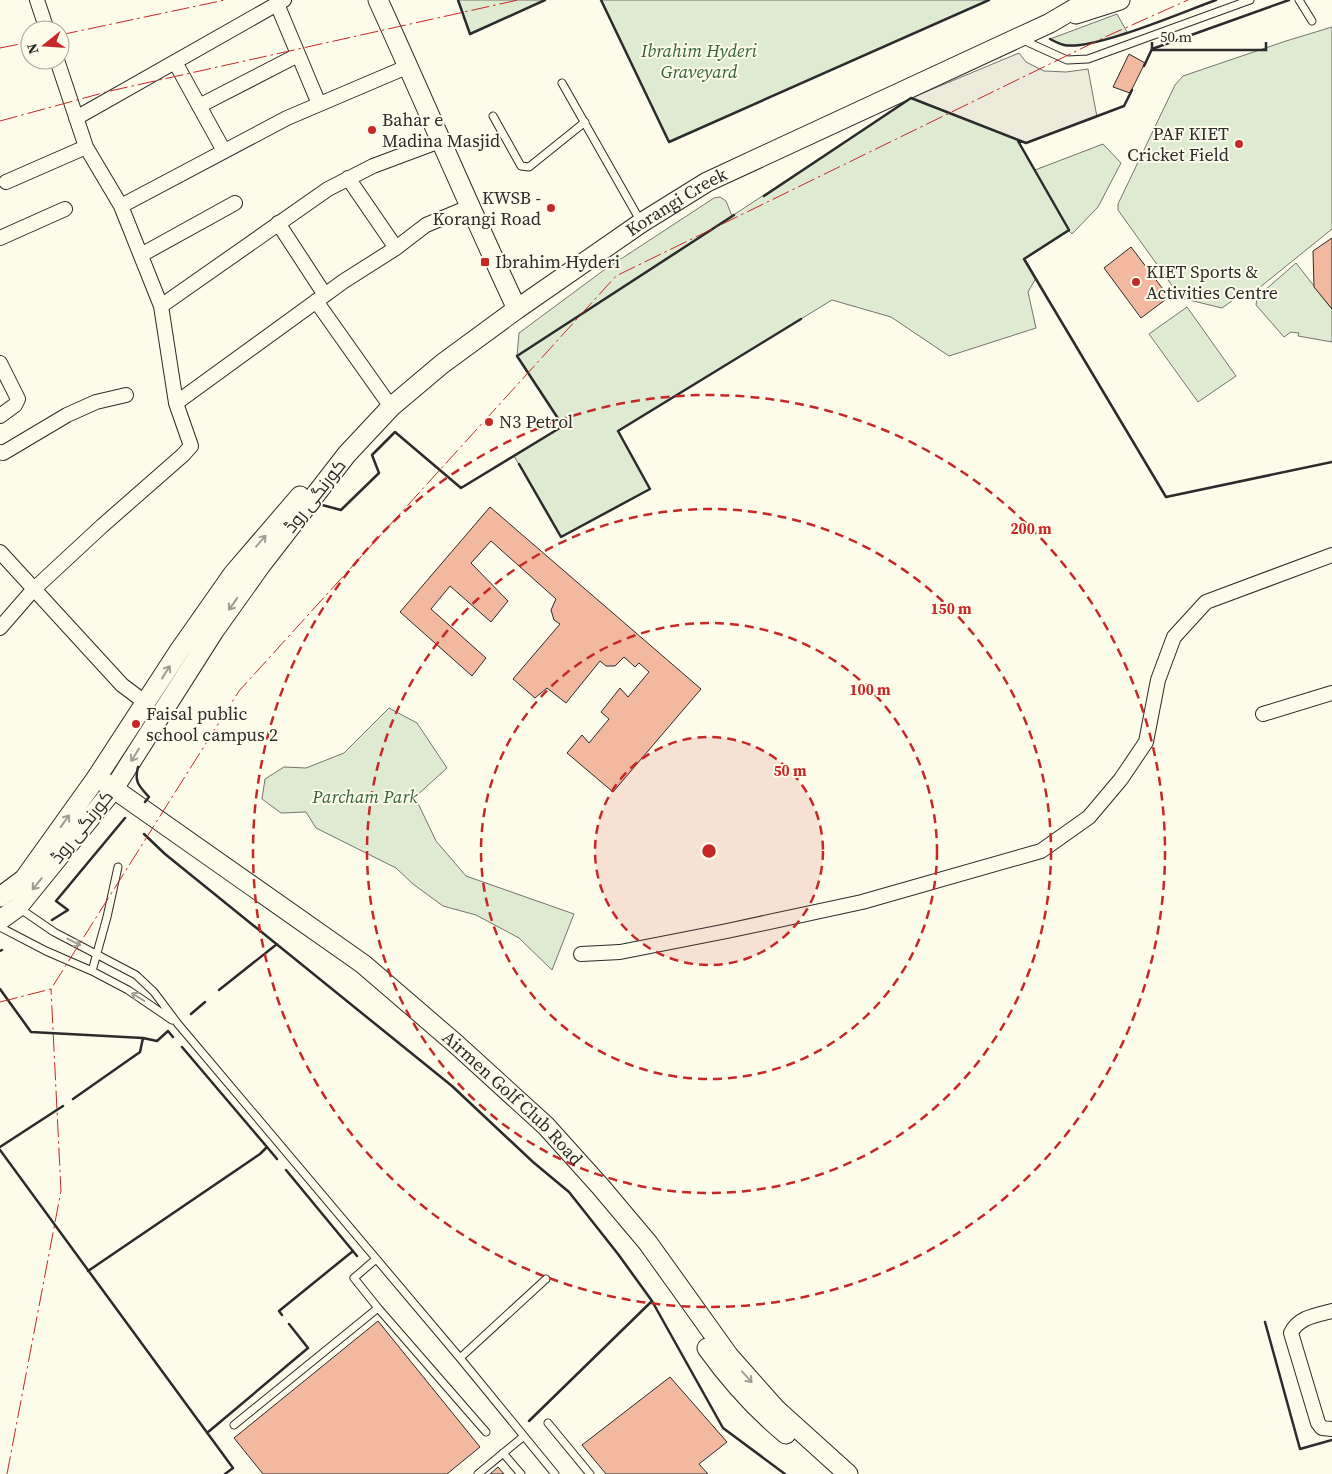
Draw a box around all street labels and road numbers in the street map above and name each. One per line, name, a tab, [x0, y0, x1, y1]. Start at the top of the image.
street label: Korangi Creek	[620, 161, 731, 242]
street label: کورنگی روڈ	[278, 454, 351, 538]
street label: کورنگی روڈ	[44, 785, 119, 868]
street label: Airmen Golf Club Road	[437, 1025, 589, 1171]

